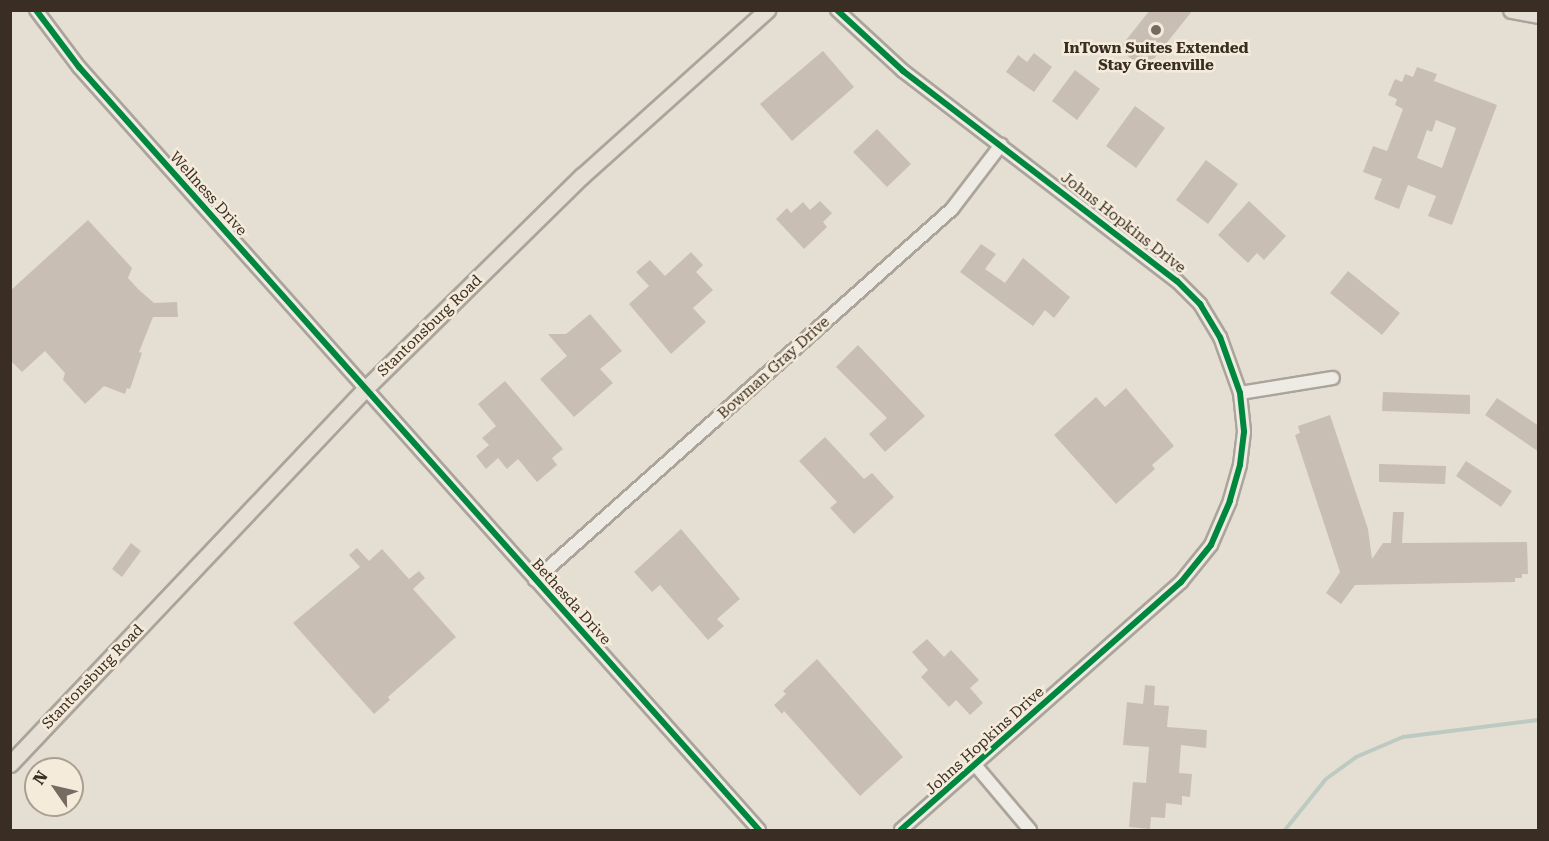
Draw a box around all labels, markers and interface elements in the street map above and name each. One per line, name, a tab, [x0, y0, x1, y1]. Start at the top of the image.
marker: InTown Suites Extended Stay Greenville	[1149, 23, 1163, 37]
place label: InTown Suites Extended Stay Greenville	[1063, 39, 1249, 74]
street label: Wellness Drive	[166, 148, 250, 240]
street label: Johns Hopkins Drive	[1057, 169, 1189, 277]
street label: Stantonsburg Road	[374, 272, 486, 380]
street label: Bowman Gray Drive	[714, 313, 834, 423]
street label: Bethesda Drive	[528, 555, 614, 649]
street label: Stantonsburg Road	[39, 621, 147, 733]
street label: Johns Hopkins Drive	[922, 683, 1048, 799]
north arrow	[24, 757, 84, 817]
text: N	[29, 767, 52, 788]

